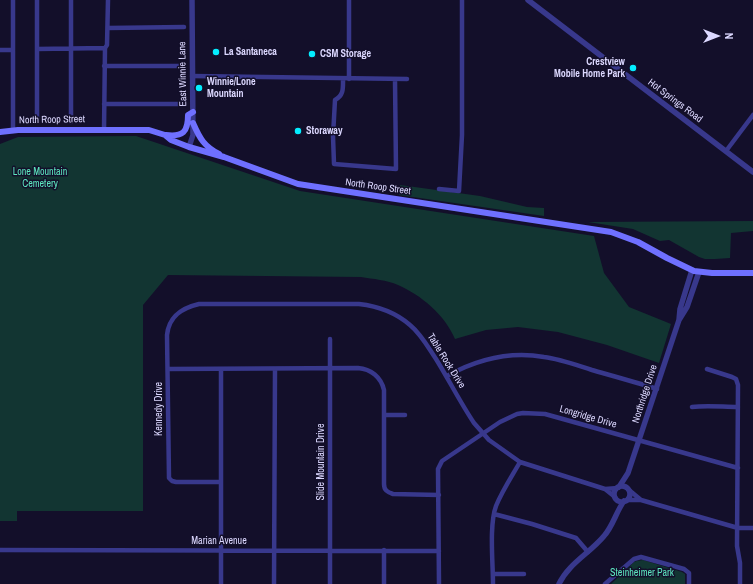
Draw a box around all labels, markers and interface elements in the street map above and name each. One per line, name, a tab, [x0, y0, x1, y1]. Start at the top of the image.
north arrow	[697, 16, 737, 56]
text: N	[722, 33, 736, 39]
street label: East Winnie Lane	[176, 41, 190, 107]
place label: La Santaneca	[224, 46, 277, 58]
marker: La Santaneca	[211, 47, 221, 57]
place label: CSM Storage	[320, 48, 371, 60]
marker: CSM Storage	[307, 49, 317, 59]
place label: Crestview Mobile Home Park	[554, 56, 625, 80]
marker: Crestview Mobile Home Park	[628, 63, 638, 73]
place label: Winnie/Lone Mountain	[207, 76, 256, 100]
street label: Hot Springs Road	[645, 77, 705, 125]
marker: Winnie/Lone Mountain	[194, 83, 204, 93]
street label: North Roop Street	[19, 113, 85, 127]
place label: Storaway	[306, 125, 342, 137]
marker: Storaway	[293, 126, 303, 136]
park label: Lone Mountain Cemetery	[13, 166, 67, 190]
street label: North Roop Street	[344, 176, 412, 198]
street label: Table Rock Drive	[424, 331, 468, 391]
street label: Northridge Drive	[630, 363, 660, 425]
street label: Kennedy Drive	[153, 382, 165, 436]
street label: Longridge Drive	[558, 403, 618, 431]
street label: Slide Mountain Drive	[315, 423, 327, 501]
street label: Marian Avenue	[191, 535, 247, 547]
park label: Steinheimer Park	[610, 567, 674, 579]

